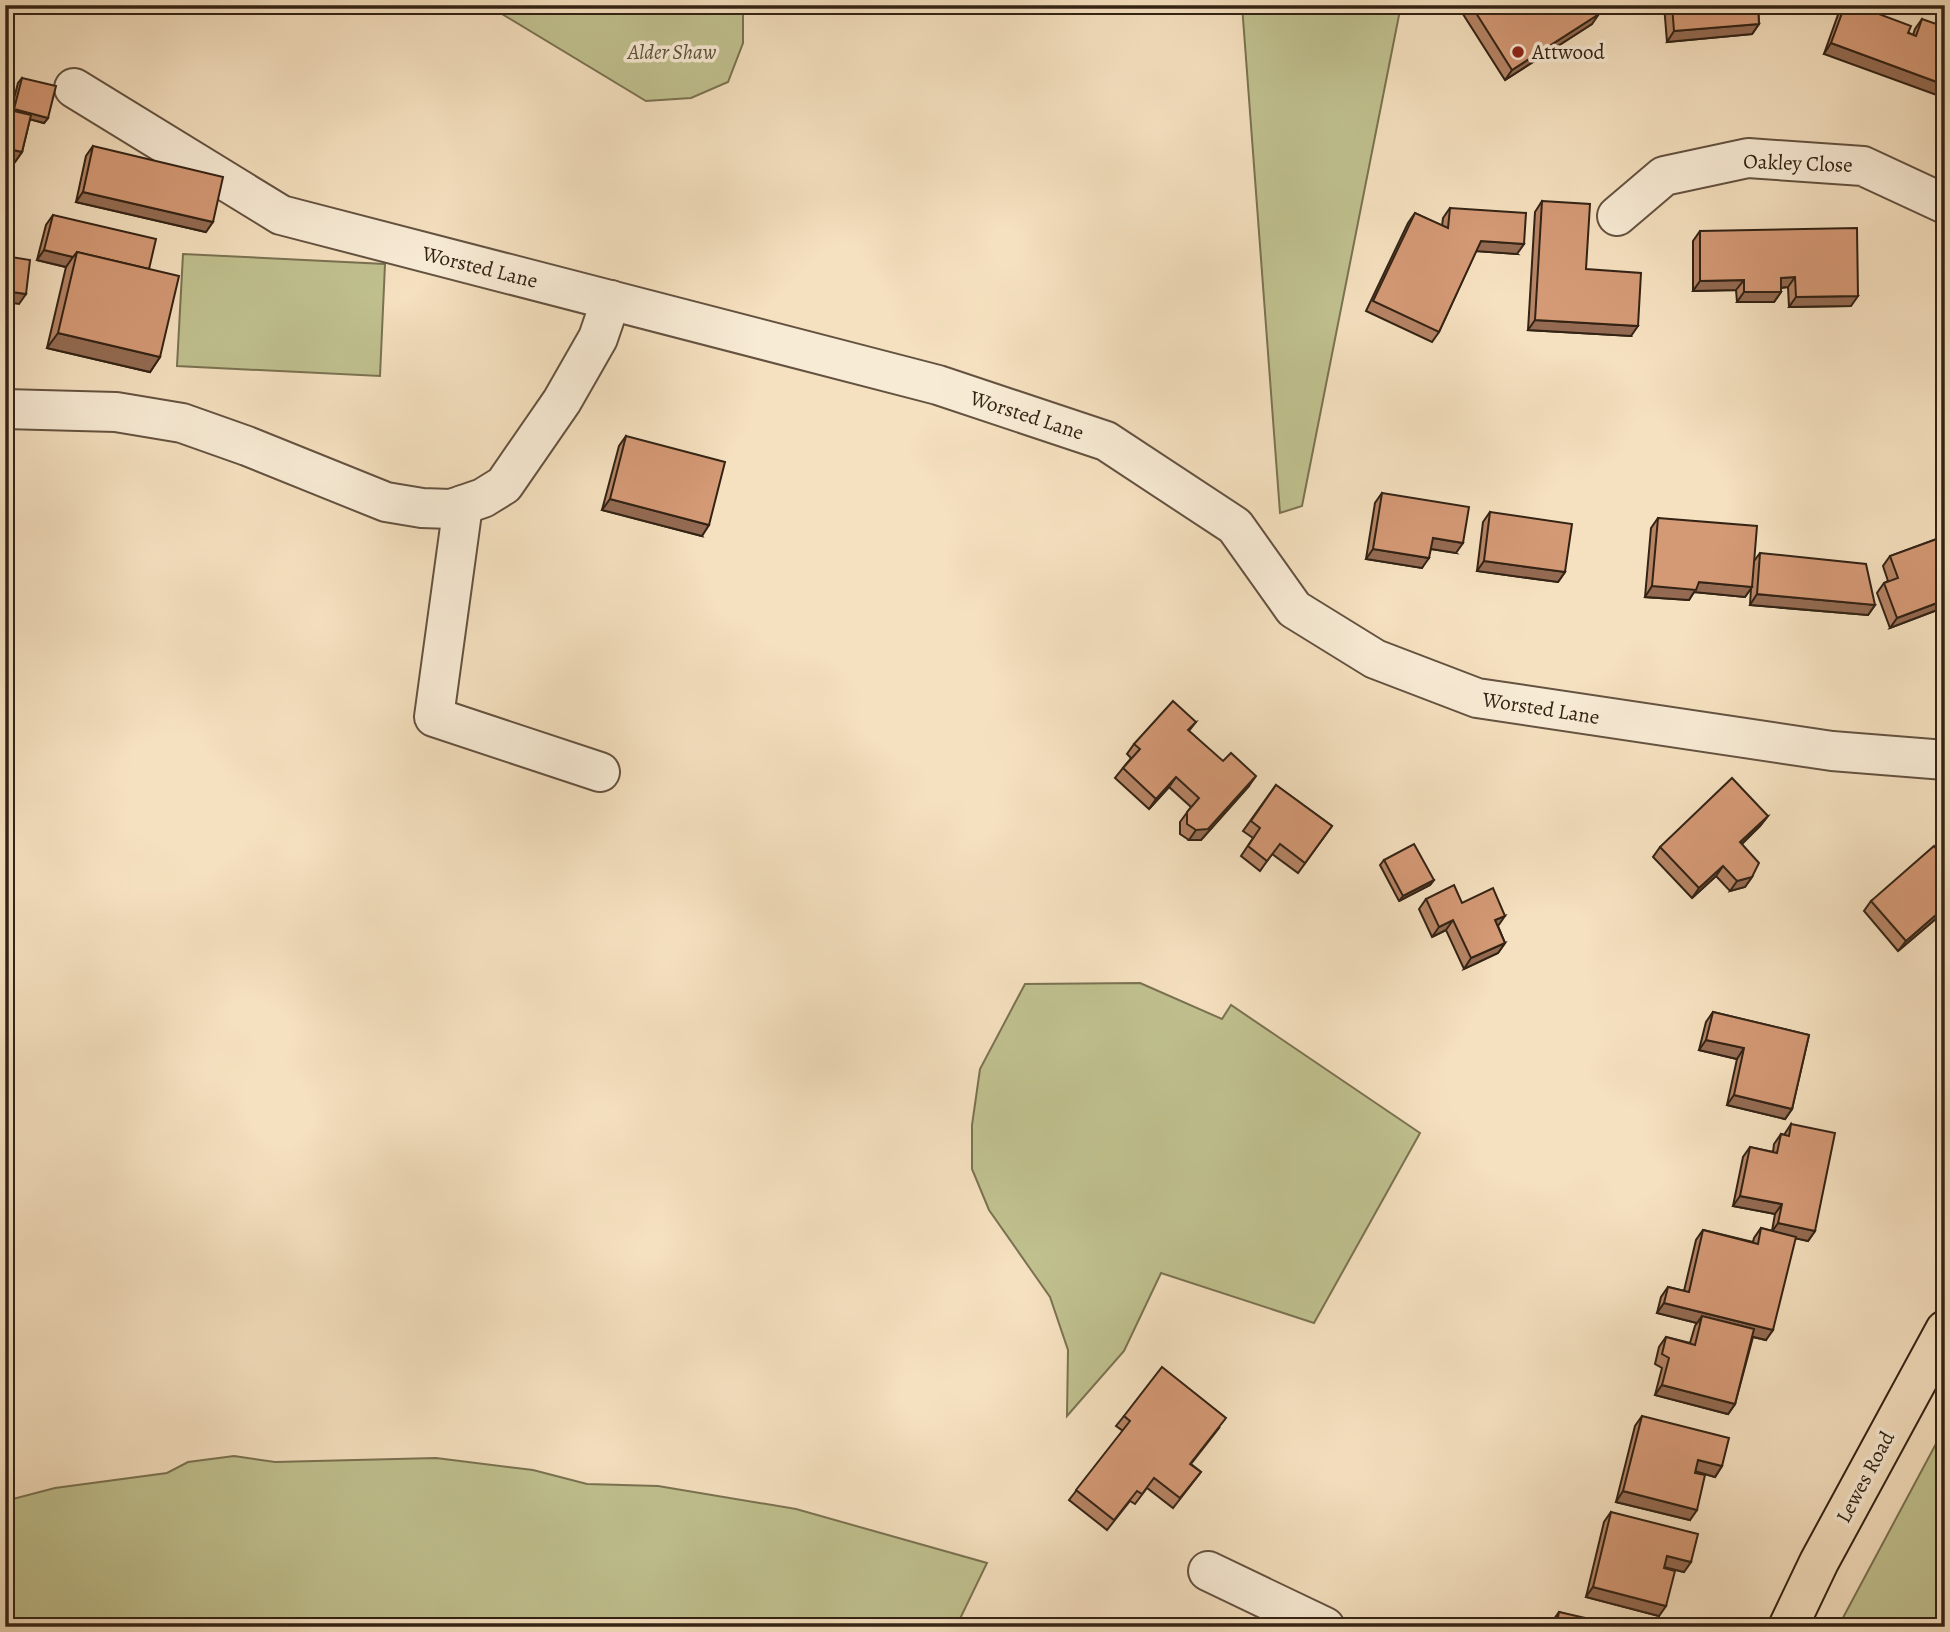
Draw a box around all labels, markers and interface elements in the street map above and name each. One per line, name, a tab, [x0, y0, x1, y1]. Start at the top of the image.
park label: Alder Shaw	[627, 38, 717, 66]
place label: Attwood	[1531, 38, 1606, 66]
marker: Attwood	[1510, 44, 1526, 60]
street label: Oakley Close	[1743, 147, 1853, 179]
street label: Worsted Lane	[418, 239, 541, 295]
street label: Worsted Lane	[966, 383, 1087, 447]
street label: Worsted Lane	[1480, 685, 1601, 731]
street label: Lewes Road	[1829, 1426, 1901, 1528]

